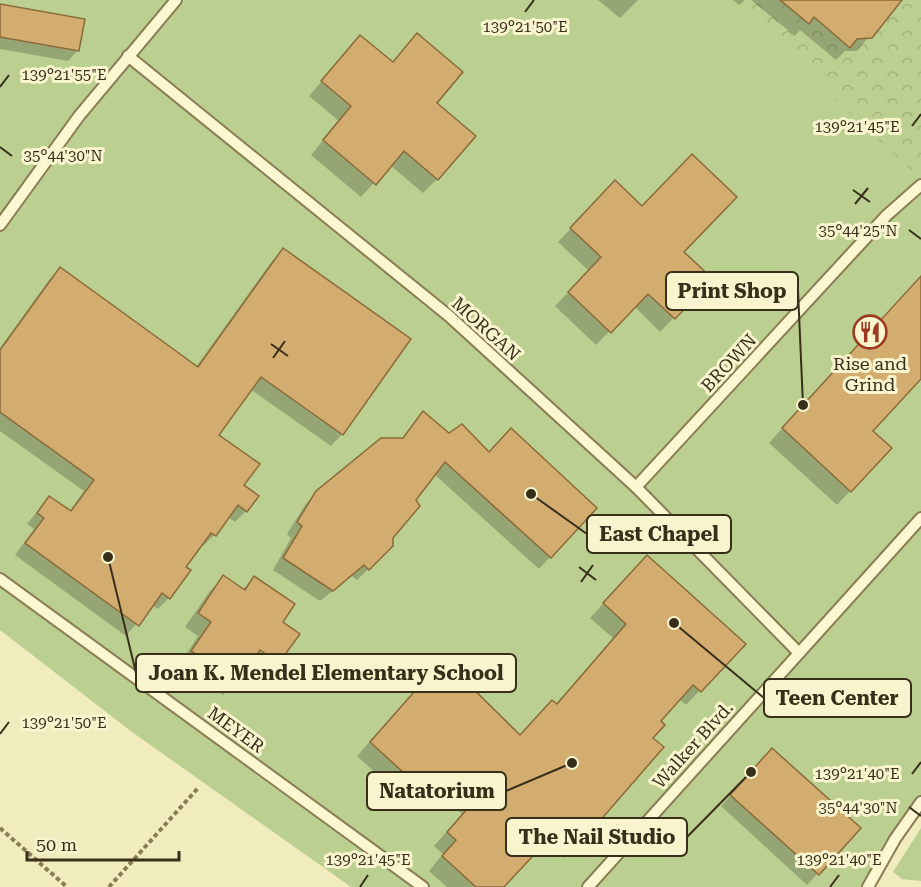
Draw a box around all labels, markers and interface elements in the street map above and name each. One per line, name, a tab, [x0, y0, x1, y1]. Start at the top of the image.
text: 139°21'50"E	[482, 18, 568, 36]
text: 139°21'55"E	[21, 66, 107, 84]
text: 139°21'45"E	[814, 118, 900, 136]
text: 35°44'30"N	[23, 147, 103, 165]
text: 35°44'25"N	[818, 222, 898, 240]
callout: Print Shop	[666, 272, 798, 310]
text: Print Shop	[678, 279, 786, 303]
street label: MORGAN	[448, 292, 525, 365]
restaurant icon: Rise and Grind	[852, 314, 888, 350]
street label: BROWN	[697, 329, 761, 396]
place label: Rise and Grind	[833, 353, 908, 395]
callout: East Chapel	[587, 515, 731, 553]
text: East Chapel	[599, 522, 719, 546]
callout: Joan K. Mendel Elementary School	[136, 654, 516, 692]
text: Joan K. Mendel Elementary School	[148, 661, 504, 685]
callout: Teen Center	[764, 679, 911, 717]
text: Teen Center	[775, 686, 899, 710]
street label: Walker Blvd.	[648, 697, 737, 792]
street label: MEYER	[204, 702, 269, 757]
text: 139°21'50"E	[21, 714, 107, 732]
text: 139°21'40"E	[814, 765, 900, 783]
callout: Natatorium	[367, 772, 506, 810]
text: Natatorium	[379, 779, 495, 803]
text: 35°44'30"N	[818, 799, 898, 817]
callout: The Nail Studio	[506, 818, 687, 856]
scale bar	[27, 824, 178, 862]
text: The Nail Studio	[519, 825, 675, 849]
text: 50 m	[36, 834, 77, 855]
text: 139°21'45"E	[325, 851, 411, 869]
text: 139°21'40"E	[796, 851, 882, 869]

